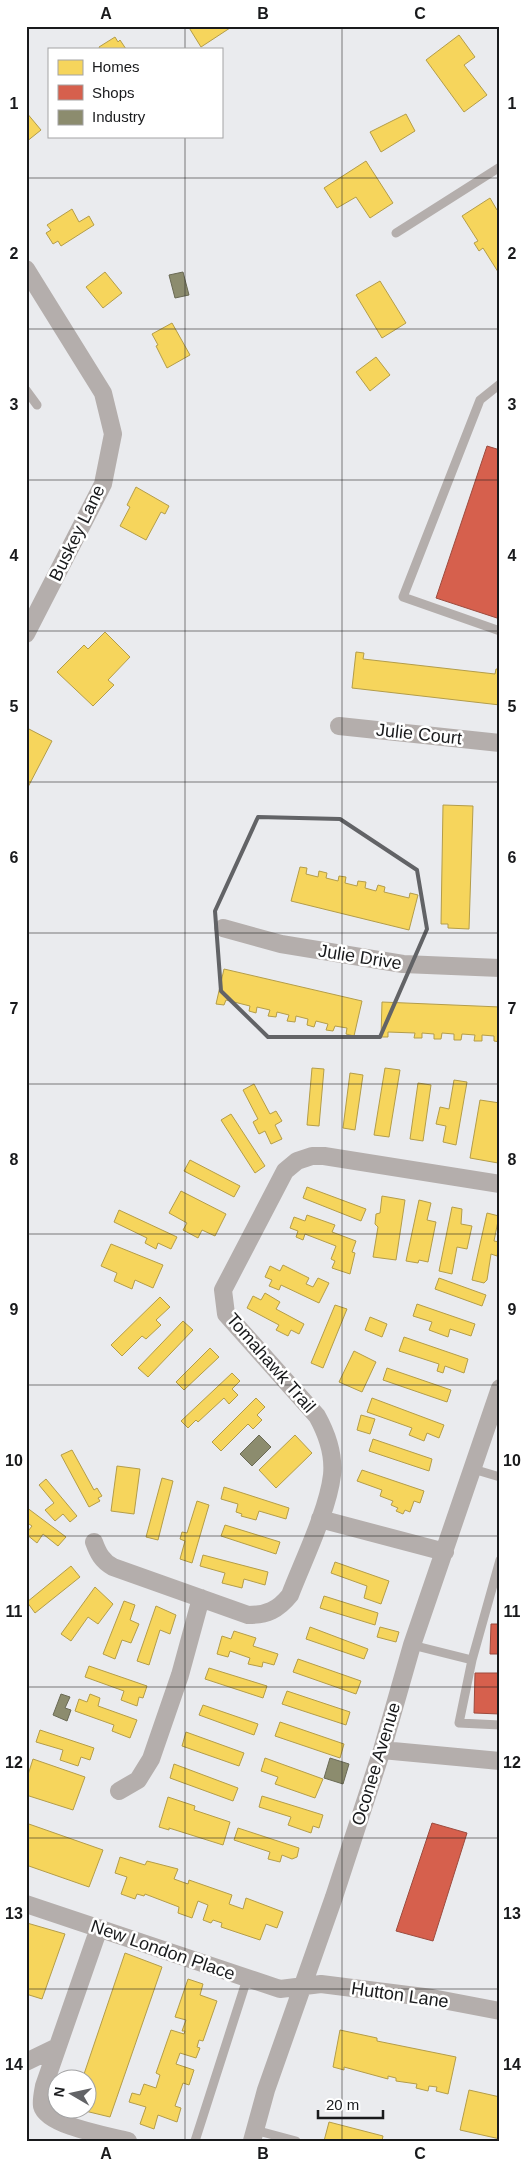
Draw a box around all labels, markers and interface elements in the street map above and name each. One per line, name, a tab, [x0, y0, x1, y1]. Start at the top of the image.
text: A	[100, 5, 112, 22]
text: B	[257, 5, 269, 22]
text: C	[414, 5, 426, 22]
legend	[48, 48, 222, 138]
text: Homes	[92, 58, 140, 75]
text: Shops	[92, 84, 135, 101]
text: 1	[10, 95, 19, 112]
text: 1	[508, 95, 517, 112]
text: Industry	[92, 108, 146, 125]
text: 2	[10, 245, 19, 262]
text: 2	[508, 245, 517, 262]
text: 3	[10, 396, 19, 413]
text: 3	[508, 396, 517, 413]
street label: Buskey Lane	[45, 482, 109, 584]
text: 4	[10, 547, 19, 564]
text: 4	[508, 547, 517, 564]
text: 5	[10, 698, 19, 715]
text: 5	[508, 698, 517, 715]
street label: Julie Court	[375, 720, 463, 748]
text: 6	[10, 849, 19, 866]
text: 6	[508, 849, 517, 866]
street label: Julie Drive	[317, 941, 403, 973]
text: 7	[10, 1000, 19, 1017]
text: 7	[508, 1000, 517, 1017]
text: 8	[10, 1151, 19, 1168]
text: 8	[508, 1151, 517, 1168]
text: 9	[10, 1301, 19, 1318]
text: 9	[508, 1301, 517, 1318]
street label: Tomahawk Trail	[222, 1309, 320, 1417]
text: 10	[5, 1452, 23, 1469]
text: 10	[503, 1452, 521, 1469]
text: 11	[6, 1603, 23, 1620]
text: 11	[504, 1603, 521, 1620]
street label: Oconee Avenue	[348, 1700, 404, 1828]
text: 12	[5, 1754, 23, 1771]
text: 12	[503, 1754, 521, 1771]
text: 13	[5, 1905, 23, 1922]
text: 13	[503, 1905, 521, 1922]
street label: New London Place	[88, 1916, 238, 1984]
street label: Hutton Lane	[350, 1978, 450, 2012]
text: 14	[5, 2056, 23, 2073]
text: 14	[503, 2056, 521, 2073]
north arrow	[48, 2070, 98, 2120]
text: N	[50, 2086, 68, 2098]
scale bar	[318, 2087, 384, 2119]
text: 20 m	[326, 2096, 359, 2113]
text: A	[100, 2145, 112, 2162]
text: B	[257, 2145, 269, 2162]
text: C	[414, 2145, 426, 2162]

